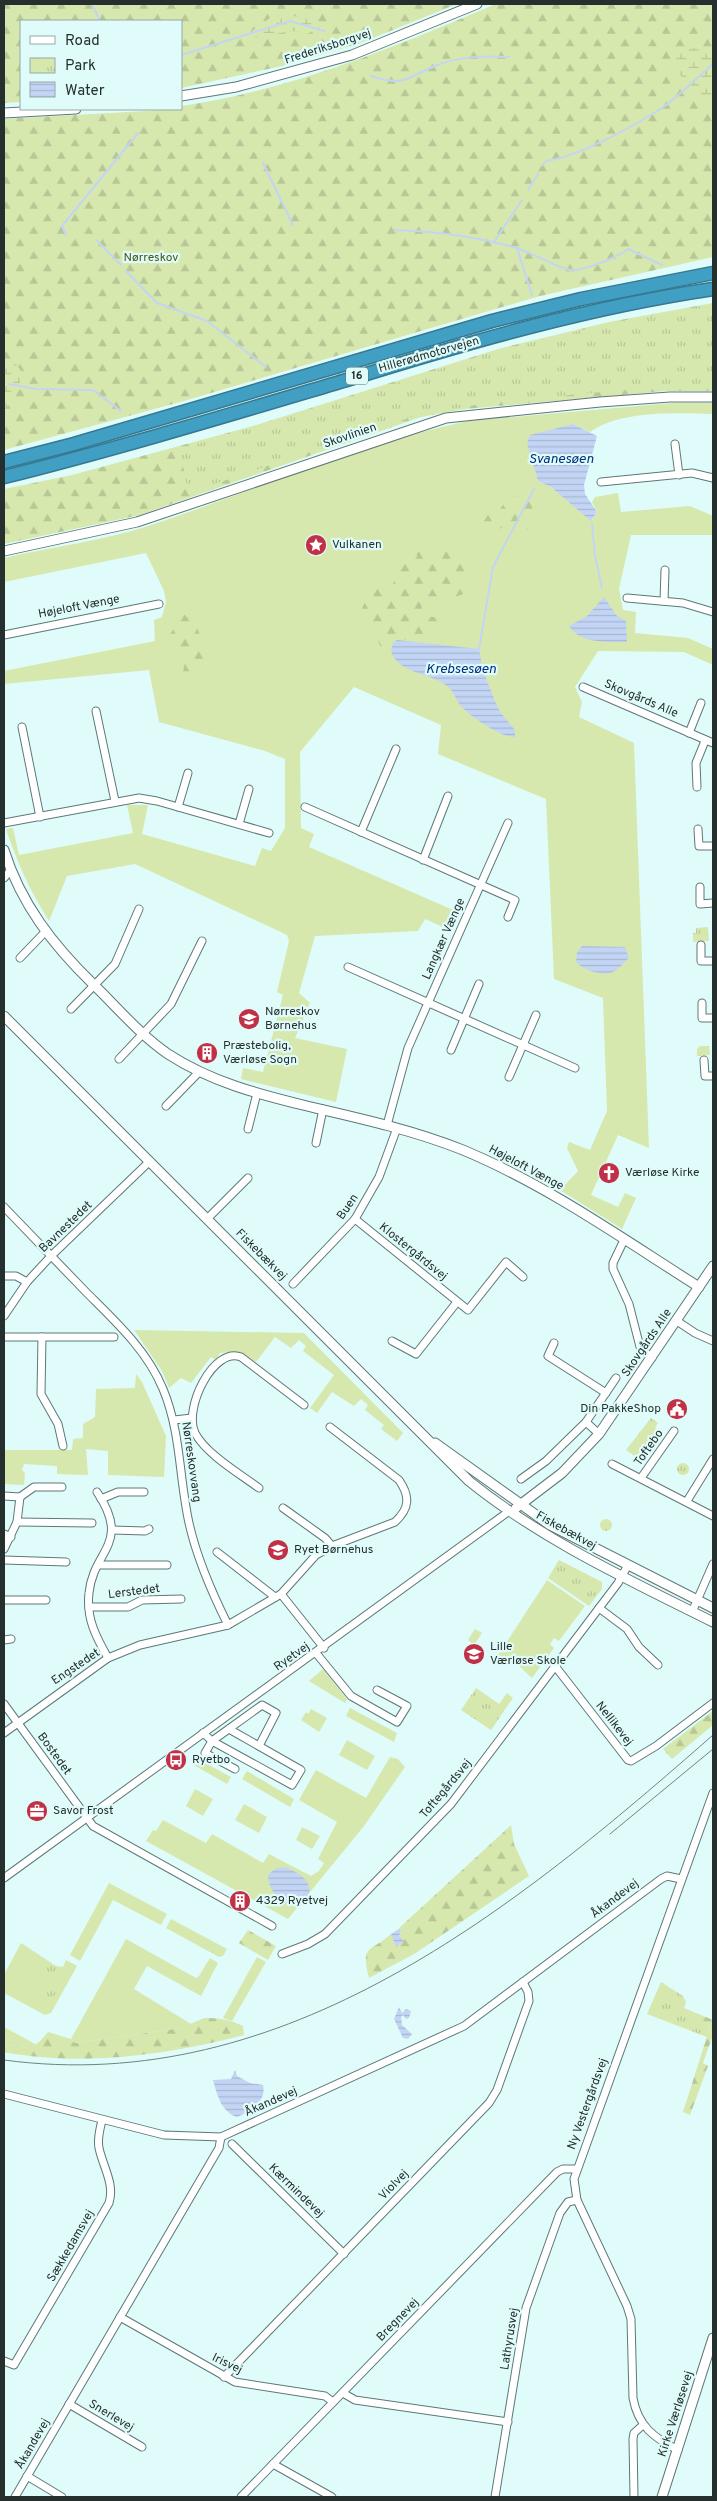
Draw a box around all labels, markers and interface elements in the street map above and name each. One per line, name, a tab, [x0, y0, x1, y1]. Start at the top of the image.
legend	[20, 20, 182, 110]
street label: Frederiksborgvej	[283, 25, 373, 69]
text: Road	[65, 32, 100, 51]
text: Park	[65, 57, 96, 76]
text: Water	[65, 82, 105, 101]
park label: Nørreskov	[124, 250, 178, 266]
street label: Hillerødmotorvejen	[377, 333, 481, 377]
road number: 16	[346, 368, 368, 384]
street label: Skovlinien	[321, 419, 379, 453]
water label: Svanesøen	[528, 451, 594, 468]
place icon: Vulkanen	[304, 533, 328, 557]
place label: Vulkanen	[332, 537, 382, 553]
street label: Højeloft Vænge	[37, 591, 121, 623]
water label: Krebsesøen	[426, 661, 497, 678]
street label: Skovgårds Alle	[602, 676, 680, 722]
street label: Langkær Vænge	[419, 896, 469, 982]
place label: Nørreskov Børnehus	[265, 1004, 320, 1034]
school or university icon: Nørreskov Børnehus	[237, 1007, 261, 1031]
place label: Præstebolig, Værløse Sogn	[223, 1038, 297, 1068]
building icon: Præstebolig, Værløse Sogn	[195, 1041, 219, 1065]
street label: Højeloft Vænge	[486, 1141, 566, 1195]
church icon: Værløse Kirke	[597, 1161, 621, 1185]
place label: Værløse Kirke	[625, 1165, 700, 1181]
street label: Buen	[333, 1191, 363, 1223]
street label: Bavnestedet	[36, 1198, 96, 1256]
street label: Klostergårdsvej	[375, 1219, 451, 1285]
street label: Fiskebækvej	[232, 1226, 290, 1284]
street label: Skovgårds Alle	[618, 1306, 676, 1380]
public building icon: Din PakkeShop	[665, 1397, 689, 1421]
place label: Din PakkeShop	[580, 1401, 661, 1417]
street label: Nørreskovvang	[177, 1421, 205, 1503]
street label: Toftebo	[631, 1426, 668, 1469]
street label: Fiskebækvej	[533, 1508, 599, 1554]
school or university icon: Ryet Børnehus	[266, 1538, 290, 1562]
place label: Ryet Børnehus	[294, 1542, 374, 1558]
street label: Lerstedet	[107, 1581, 161, 1603]
street label: Ryetvej	[271, 1639, 313, 1675]
place label: Lille Værløse Skole	[490, 1639, 566, 1669]
school or university icon: Lille Værløse Skole	[462, 1642, 486, 1666]
street label: Engstedet	[49, 1645, 103, 1689]
street label: Nellikevej	[592, 1699, 636, 1749]
street label: Bostedet	[33, 1730, 75, 1778]
bus stop icon: Ryetbo	[164, 1748, 188, 1772]
place label: Ryetbo	[192, 1752, 231, 1768]
street label: Toftegårdsvej	[416, 1756, 476, 1822]
office icon: Savor Frost	[25, 1799, 49, 1823]
place label: Savor Frost	[53, 1803, 114, 1819]
street label: Åkandevej	[588, 1876, 642, 1922]
building icon: 4329 Ryetvej	[228, 1889, 252, 1913]
place label: 4329 Ryetvej	[256, 1893, 328, 1909]
street label: Ny Vestergårdsvej	[564, 2056, 612, 2152]
street label: Åkandevej	[242, 2083, 300, 2121]
street label: Kærmindevej	[265, 2160, 327, 2222]
street label: Violvej	[376, 2166, 412, 2204]
street label: Sækkedamsvej	[44, 2207, 98, 2285]
street label: Bregnevej	[373, 2295, 423, 2345]
street label: Lathyrusvej	[497, 2307, 523, 2371]
street label: Irisvej	[209, 2350, 245, 2378]
street label: Kirke Værløsevej	[655, 2369, 697, 2459]
street label: Snerlevej	[85, 2396, 137, 2436]
street label: Åkandevej	[12, 2416, 54, 2472]

